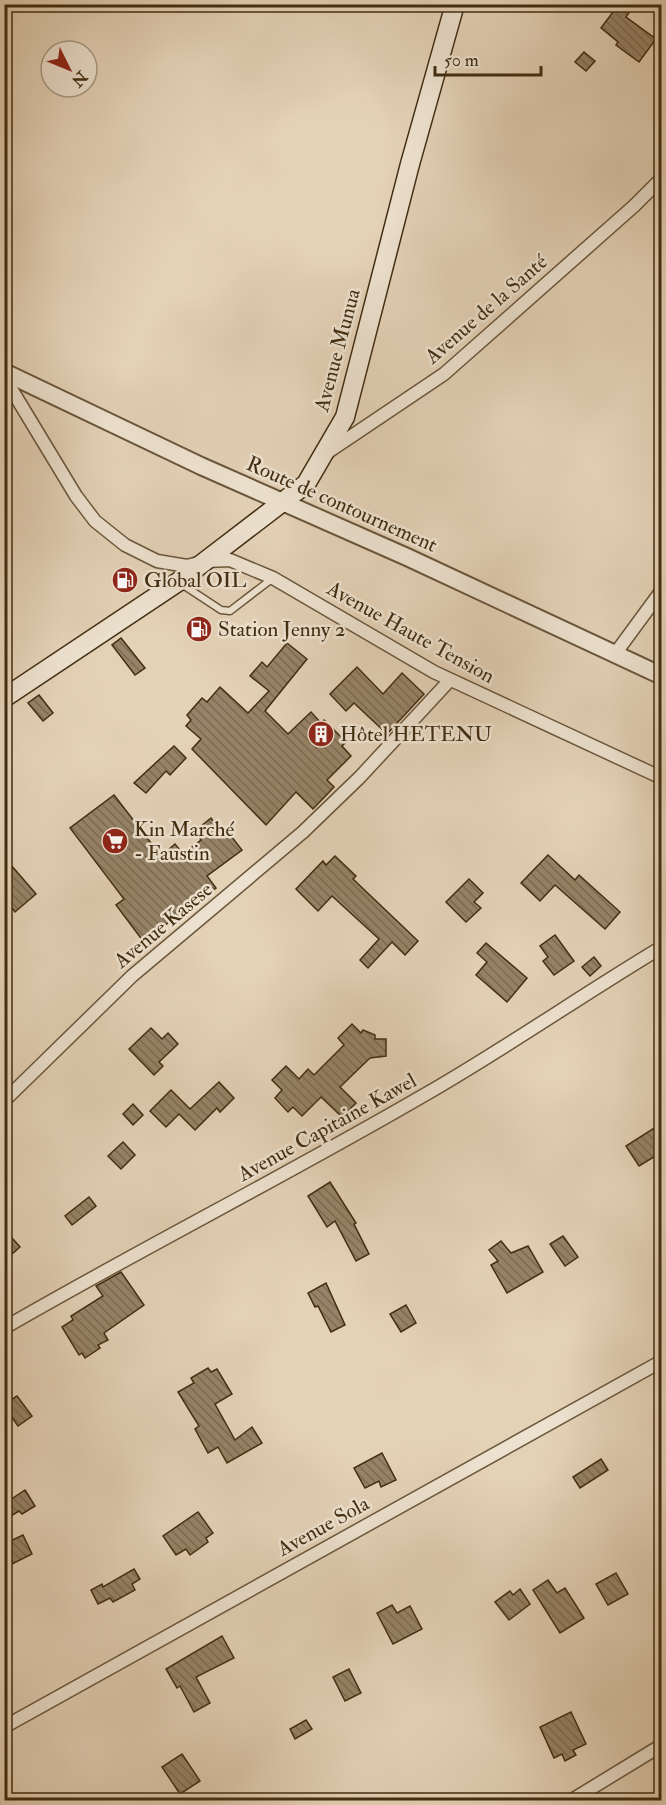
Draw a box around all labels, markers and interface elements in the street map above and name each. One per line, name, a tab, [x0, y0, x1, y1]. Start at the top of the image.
north arrow	[39, 39, 99, 99]
scale bar	[435, 39, 542, 77]
text: 50 m	[444, 49, 479, 72]
text: N	[67, 66, 92, 91]
street label: Avenue de la Santé	[419, 249, 553, 371]
street label: Avenue Munua	[308, 285, 367, 416]
street label: Route de contournement	[242, 450, 442, 559]
fuel station icon: Global OIL	[110, 565, 140, 595]
place label: Global OIL	[144, 567, 246, 594]
street label: Avenue Haute Tension	[321, 575, 500, 690]
fuel station icon: Station Jenny 2	[184, 614, 214, 644]
place label: Station Jenny 2	[218, 616, 345, 643]
building icon: Hôtel HETENU	[306, 719, 336, 749]
place label: Hôtel HETENU	[340, 721, 492, 748]
place label: Kin Marché - Faustin	[134, 816, 235, 867]
supermarket icon: Kin Marché - Faustin	[100, 826, 130, 856]
street label: Avenue Kasese	[108, 876, 218, 975]
street label: Avenue Capitaine Kawel	[232, 1067, 422, 1188]
street label: Avenue Sola	[272, 1490, 374, 1563]

